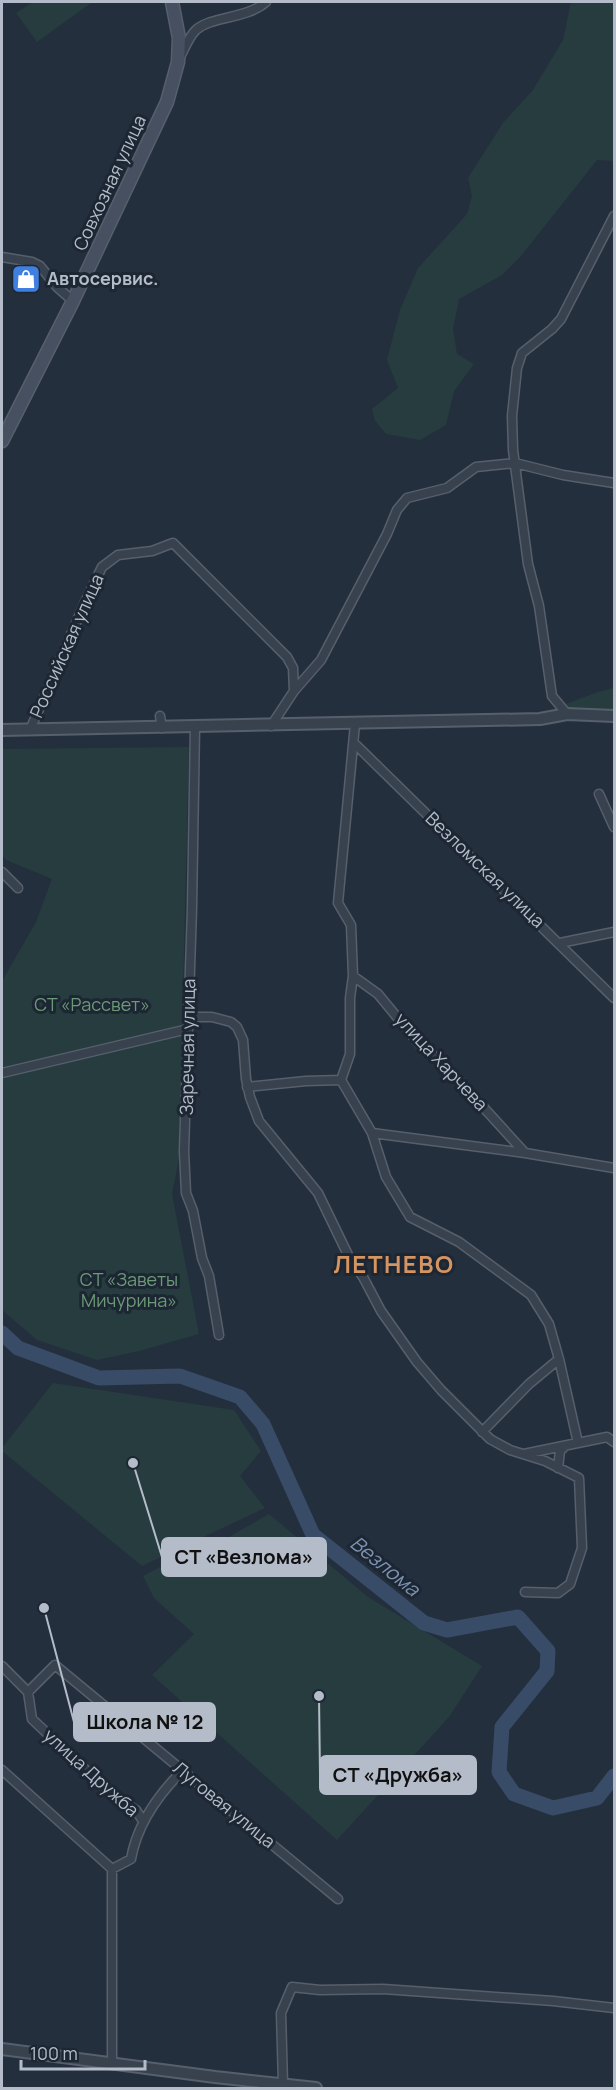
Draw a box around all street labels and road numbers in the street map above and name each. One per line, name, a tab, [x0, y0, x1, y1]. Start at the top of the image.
street label: Совхозная улица	[67, 111, 151, 254]
street label: Российская улица	[24, 570, 109, 721]
street label: Везломская улица	[421, 806, 551, 932]
street label: Заречная улица	[174, 978, 200, 1116]
street label: улица Харчева	[390, 1007, 493, 1116]
street label: улица Дружба	[39, 1723, 145, 1822]
street label: Луговая улица	[169, 1756, 281, 1853]

